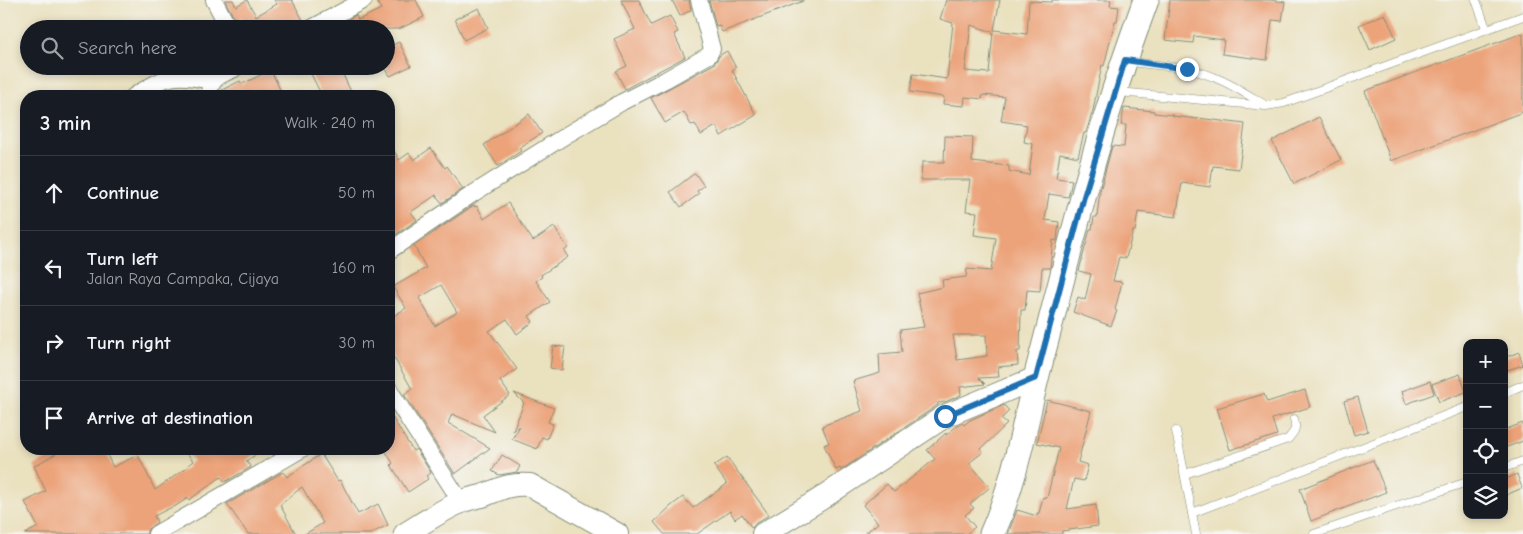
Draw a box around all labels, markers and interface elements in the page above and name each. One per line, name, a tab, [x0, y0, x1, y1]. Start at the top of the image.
search box	[20, 20, 395, 75]
icon: search	[38, 34, 66, 62]
text: Search here	[78, 37, 177, 59]
route end	[1176, 58, 1199, 81]
text: 3 min	[40, 111, 91, 135]
text: Walk · 240 m	[285, 114, 375, 132]
icon: ahead	[40, 179, 68, 207]
text: Continue	[87, 182, 159, 204]
text: 50 m	[338, 184, 375, 202]
text: Turn left	[87, 248, 158, 270]
icon: left	[40, 254, 68, 282]
text: 160 m	[332, 259, 375, 277]
text: Jalan Raya Campaka, Cijaya	[87, 270, 279, 288]
icon: right	[40, 329, 68, 357]
text: Turn right	[87, 332, 171, 354]
text: 30 m	[339, 334, 375, 352]
map controls	[1463, 339, 1508, 519]
button: +	[1463, 339, 1508, 384]
button: −	[1463, 384, 1508, 429]
icon: arrive	[40, 404, 68, 432]
route start	[934, 405, 957, 428]
text: Arrive at destination	[87, 407, 253, 429]
button: locate	[1463, 429, 1508, 474]
button: layers	[1463, 474, 1508, 519]

